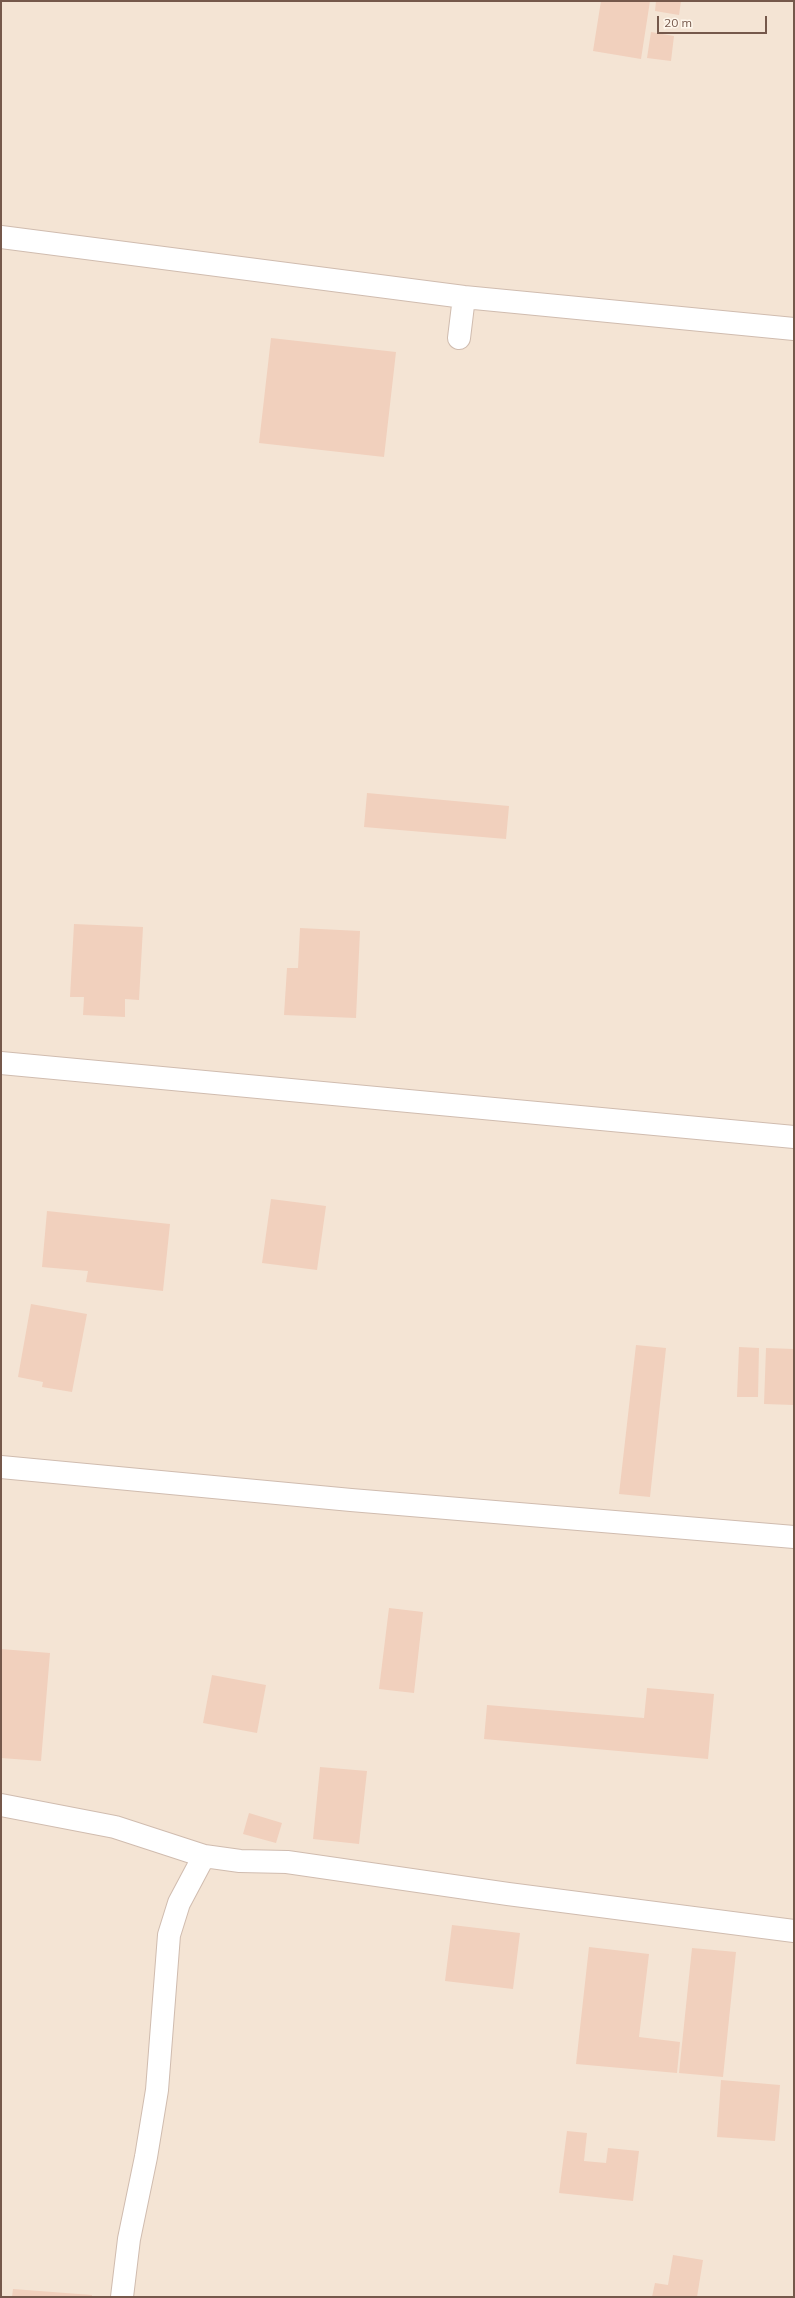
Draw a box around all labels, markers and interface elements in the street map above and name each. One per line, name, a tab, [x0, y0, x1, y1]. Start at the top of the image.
scale bar	[659, 8, 769, 34]
text: 20 m	[664, 15, 692, 30]

